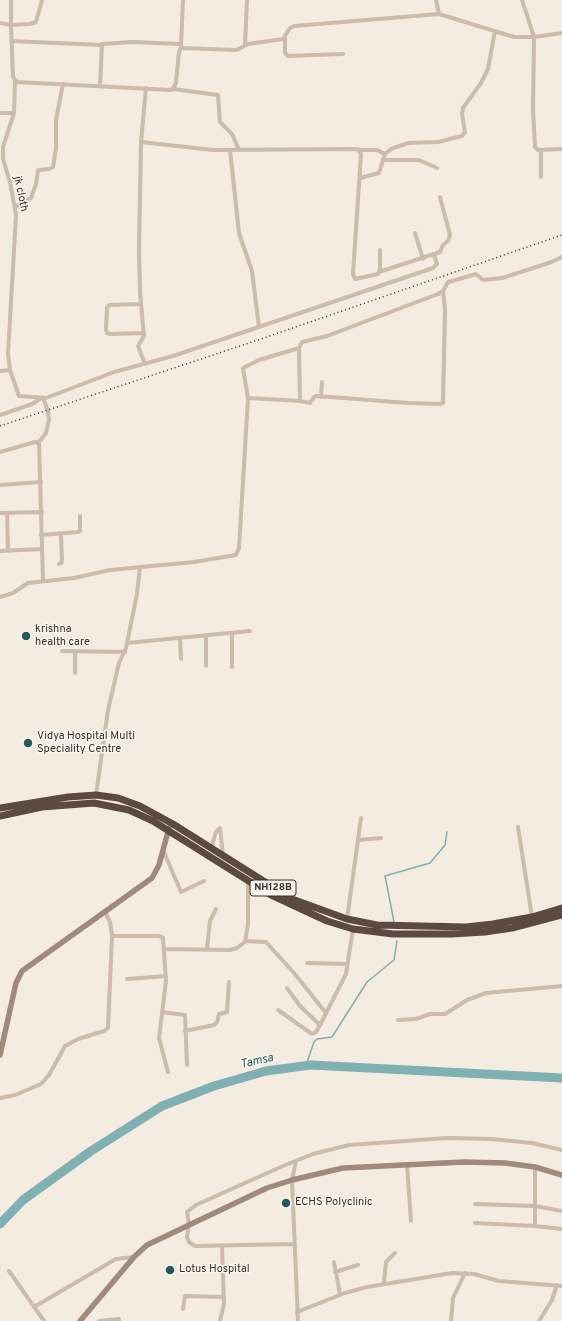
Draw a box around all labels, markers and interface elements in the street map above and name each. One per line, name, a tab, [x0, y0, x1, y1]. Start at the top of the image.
street label: jk cloth	[10, 175, 30, 213]
place label: krishna health care	[35, 623, 90, 649]
marker: krishna health care	[20, 630, 32, 642]
place label: Vidya Hospital Multi Speciality Centre	[37, 730, 135, 756]
marker: Vidya Hospital Multi Speciality Centre	[22, 737, 34, 749]
road number: NH128B	[250, 880, 296, 896]
water label: Tamsa	[239, 1051, 275, 1073]
place label: ECHS Polyclinic	[295, 1196, 373, 1210]
marker: ECHS Polyclinic	[280, 1197, 292, 1209]
place label: Lotus Hospital	[179, 1263, 250, 1277]
marker: Lotus Hospital	[164, 1264, 176, 1276]

